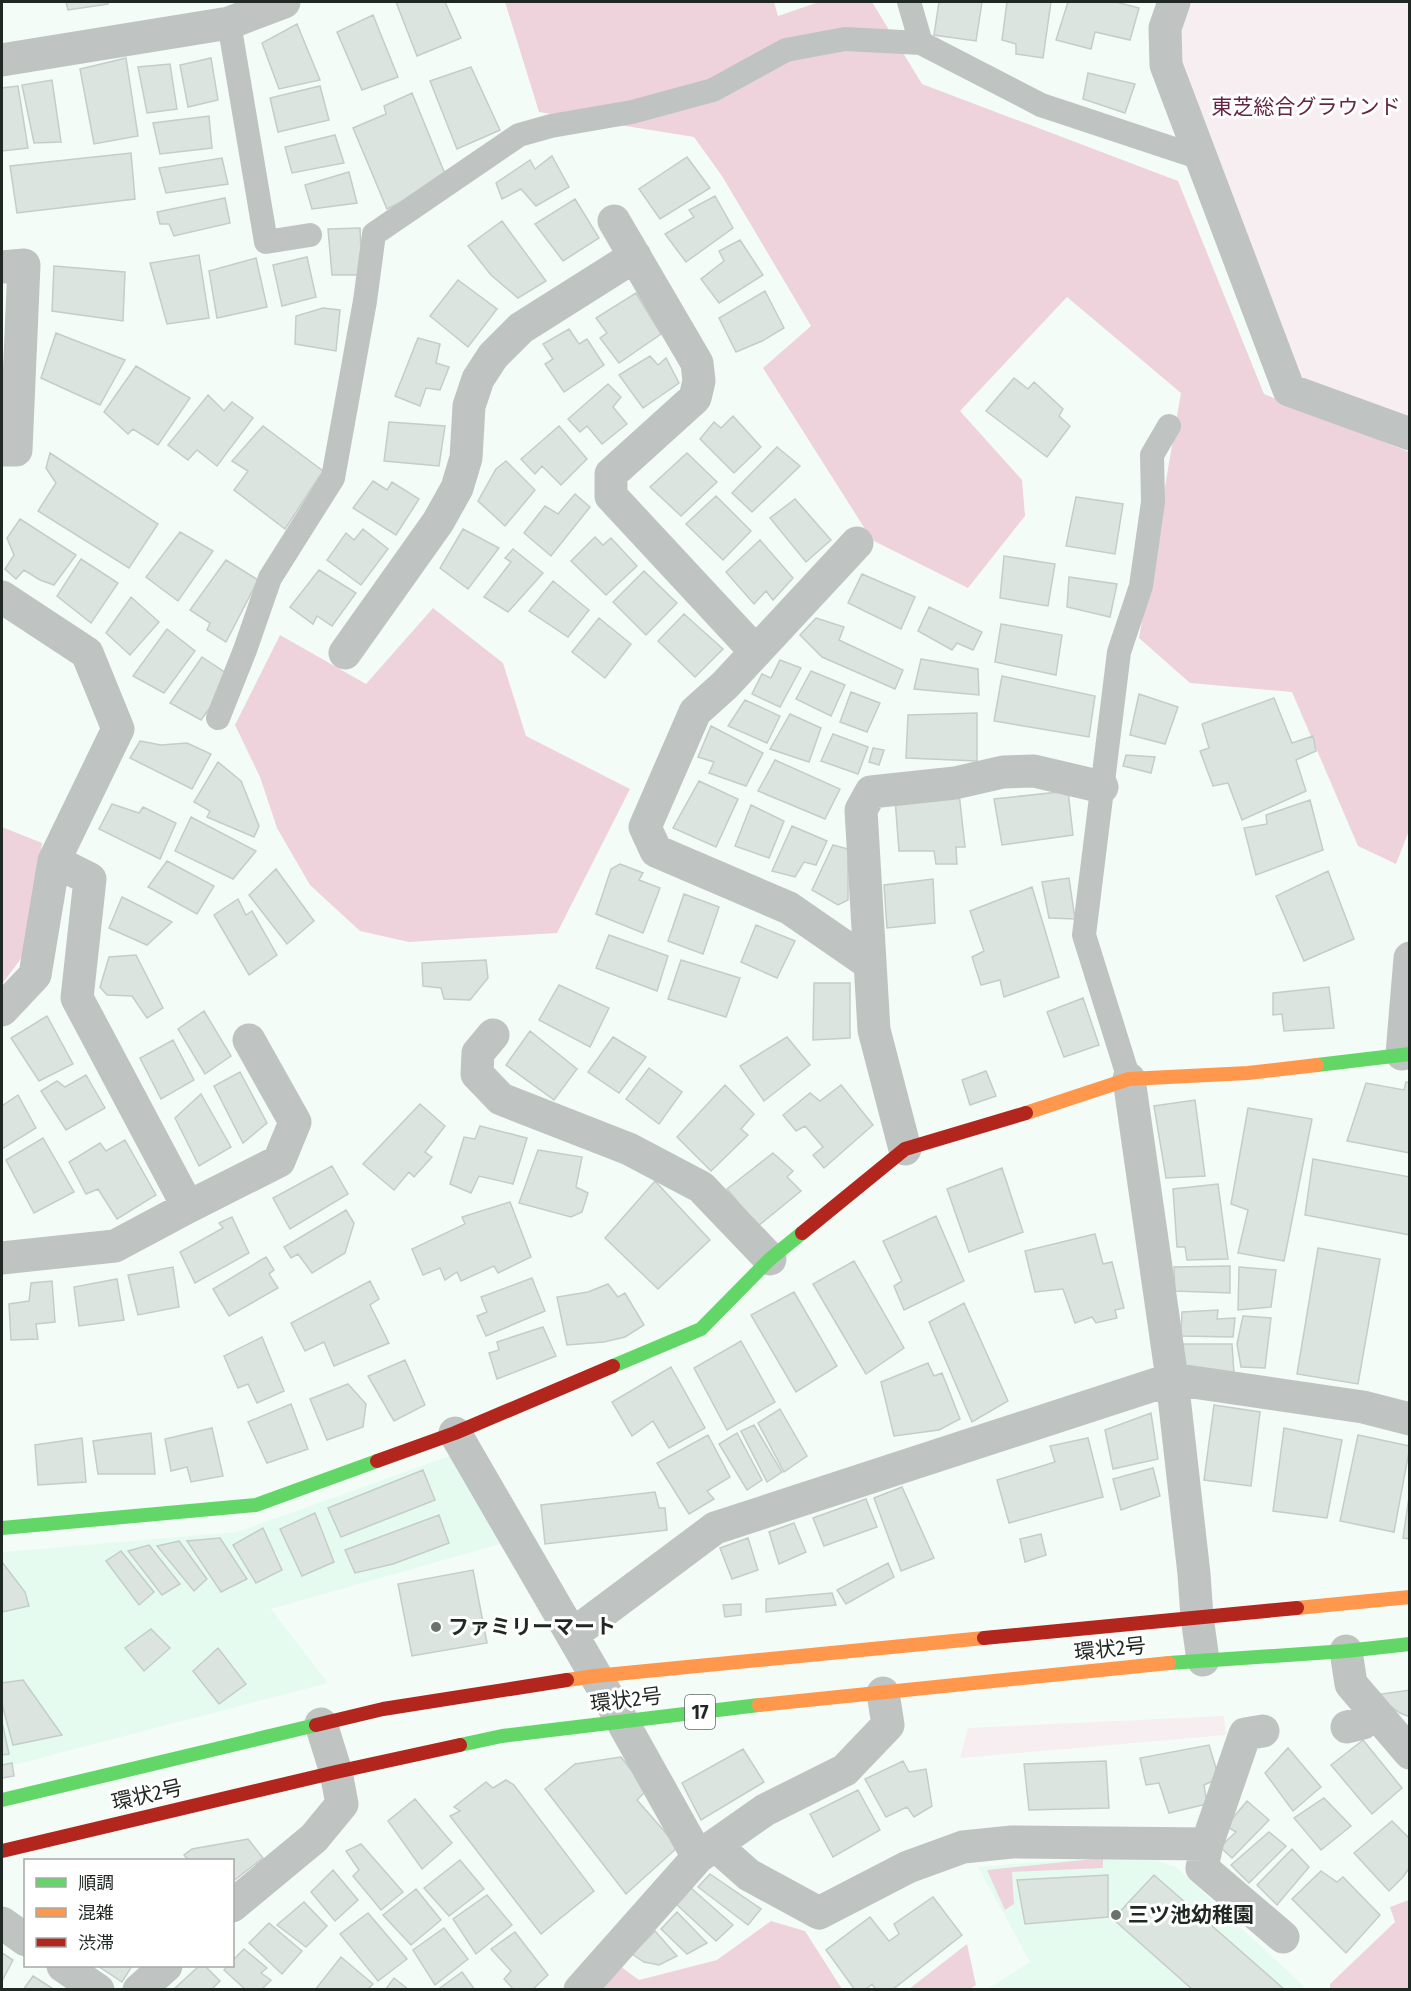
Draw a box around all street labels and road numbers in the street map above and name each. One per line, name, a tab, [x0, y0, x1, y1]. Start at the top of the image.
street label: 環状2号	[1073, 1632, 1147, 1666]
street label: 環状2号	[589, 1683, 663, 1717]
road number: 17	[685, 1695, 715, 1729]
street label: 環状2号	[109, 1774, 185, 1816]

